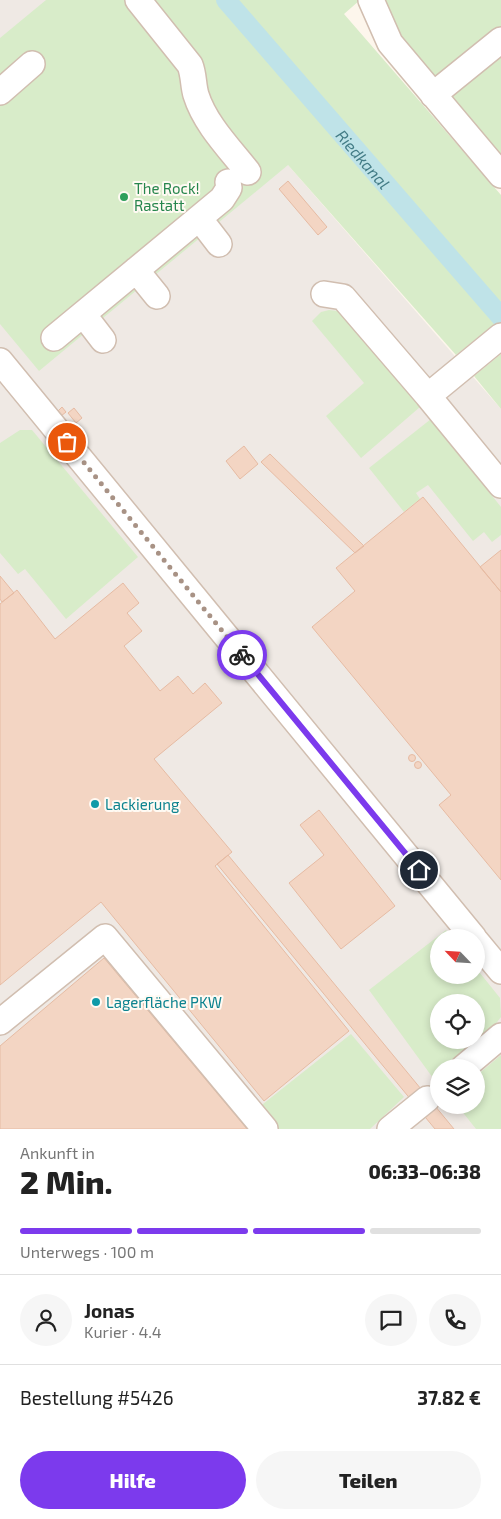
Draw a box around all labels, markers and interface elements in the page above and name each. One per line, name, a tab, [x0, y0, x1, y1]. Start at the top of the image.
water label: Riedkanal	[333, 125, 394, 192]
place label: The Rock! Rastatt	[134, 179, 200, 214]
marker: The Rock! Rastatt	[118, 191, 130, 203]
pin	[46, 421, 88, 463]
icon: bag	[53, 428, 81, 456]
courier	[217, 630, 267, 680]
icon: bike	[228, 641, 256, 669]
place label: Lackierung	[105, 795, 180, 813]
marker: Lackierung	[89, 798, 101, 810]
pin	[398, 849, 440, 891]
icon: home	[405, 856, 433, 884]
north arrow	[430, 929, 485, 984]
map controls	[430, 929, 485, 1114]
place label: Lagerfläche PKW	[106, 993, 222, 1011]
button: locate	[430, 994, 485, 1049]
marker: Lagerfläche PKW	[90, 996, 102, 1008]
button: layers	[430, 1059, 485, 1114]
text: Ankunft in	[20, 1143, 95, 1162]
text: 06:33–06:38	[368, 1160, 481, 1183]
text: 2 Min.	[20, 1162, 113, 1200]
text: Unterwegs · 100 m	[20, 1242, 154, 1261]
button: person	[20, 1294, 72, 1346]
button: chat	[365, 1294, 417, 1346]
button: phone	[429, 1294, 481, 1346]
text: Jonas	[84, 1299, 135, 1322]
text: Kurier · 4.4	[84, 1322, 162, 1341]
text: Bestellung #5426	[20, 1386, 174, 1409]
text: 37.82 €	[417, 1386, 481, 1409]
button: Hilfe	[20, 1451, 246, 1509]
button: Teilen	[256, 1451, 481, 1509]

